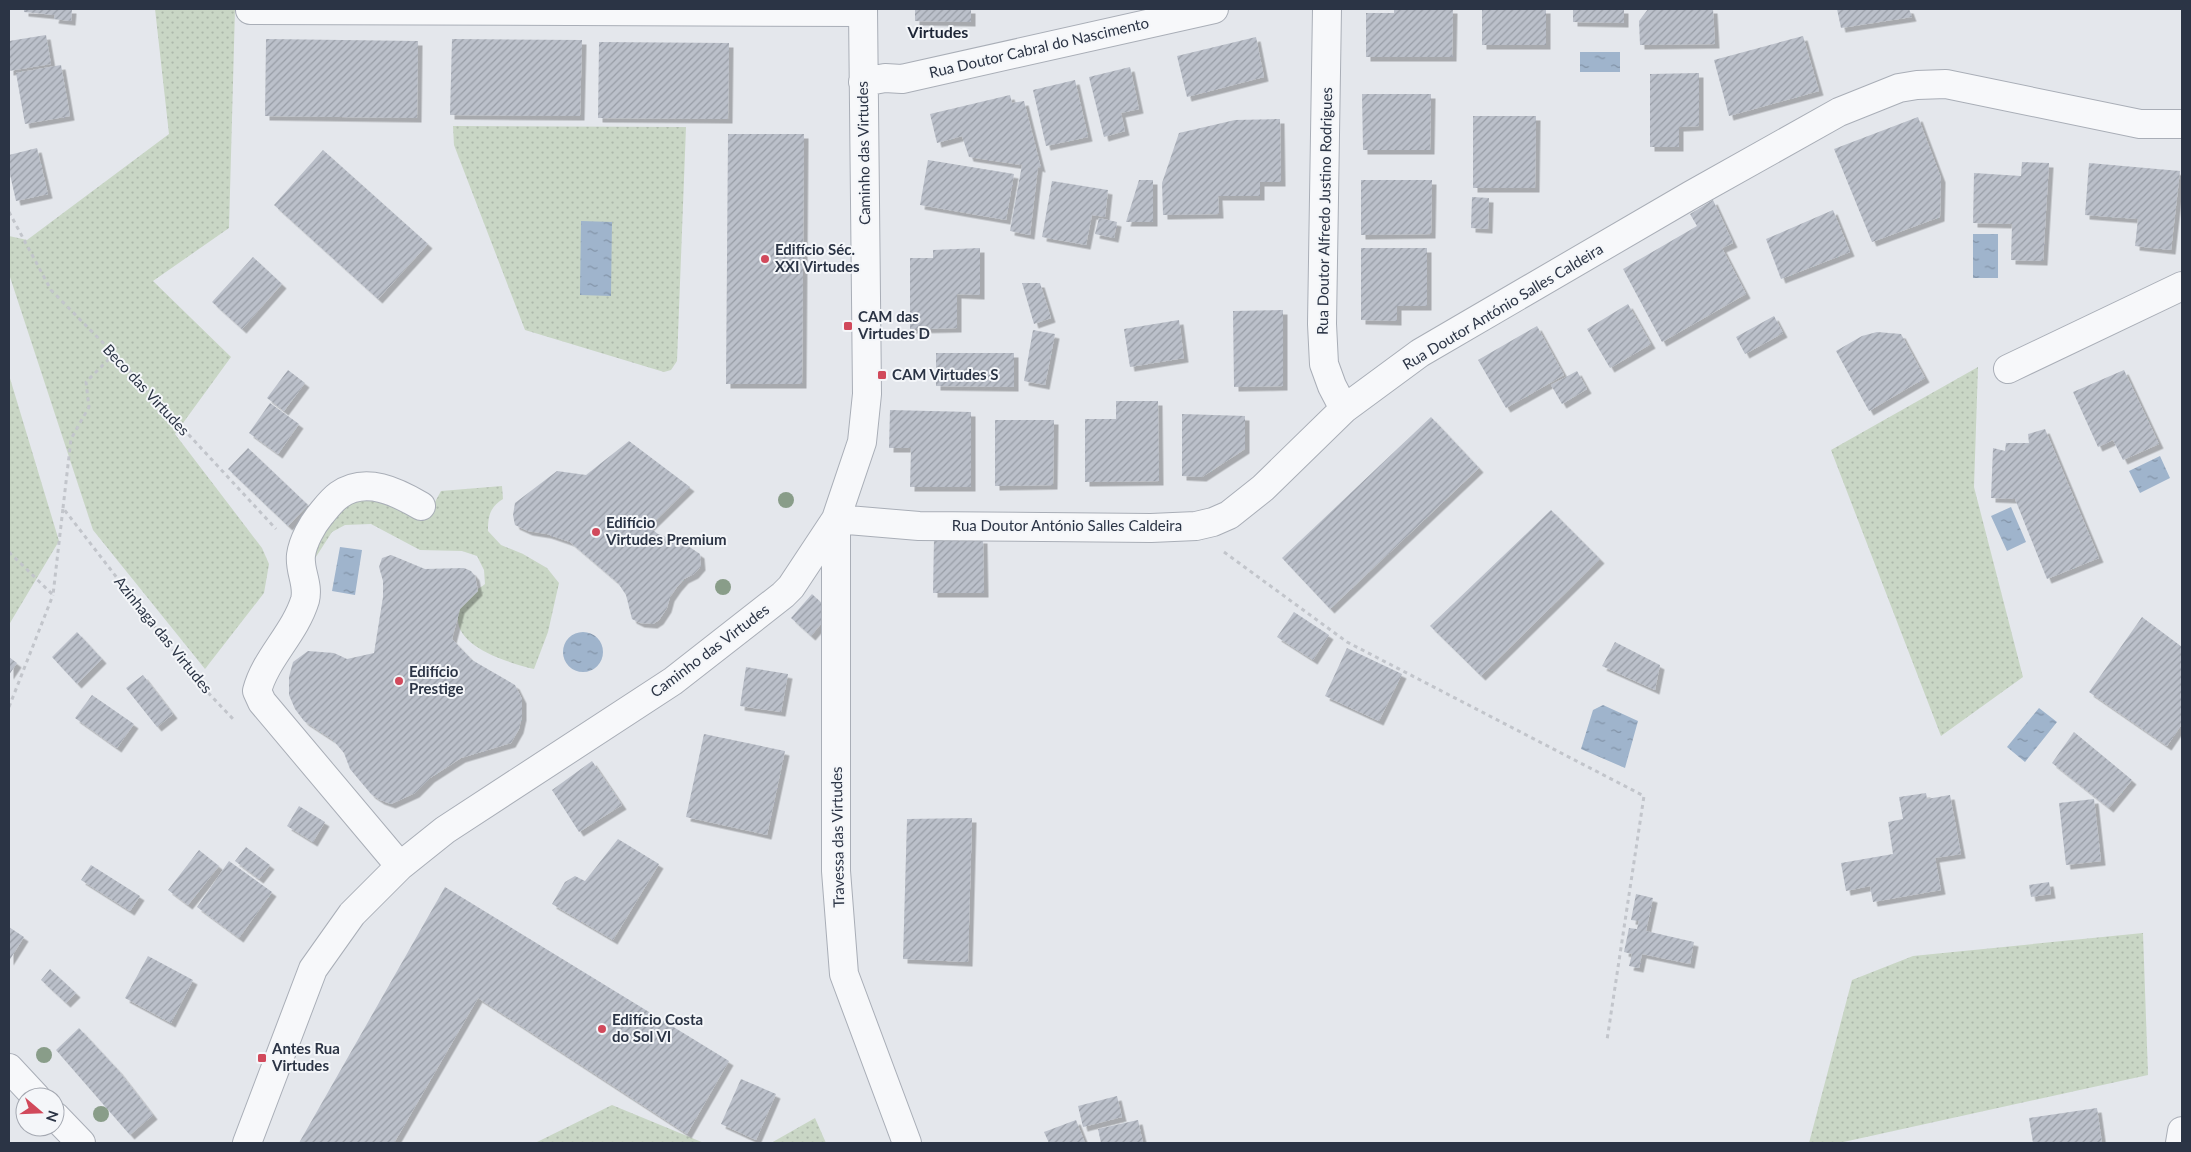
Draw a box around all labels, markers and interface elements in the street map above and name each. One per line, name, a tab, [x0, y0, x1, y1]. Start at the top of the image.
street label: Rua Doutor Cabral do Nascimento	[927, 13, 1150, 81]
district label: Virtudes	[907, 22, 968, 41]
street label: Caminho das Virtudes	[853, 81, 873, 225]
street label: Rua Doutor Alfredo Justino Rodrigues	[1313, 87, 1335, 335]
street label: Rua Doutor António Salles Caldeira	[1399, 239, 1606, 373]
place label: Edifício Séc. XXI Virtudes	[775, 240, 860, 275]
marker: Edifício Séc. XXI Virtudes	[759, 253, 771, 265]
place label: CAM das Virtudes D	[857, 307, 930, 342]
marker: CAM das Virtudes D	[842, 320, 854, 332]
street label: Beco das Virtudes	[100, 340, 194, 439]
place label: CAM Virtudes S	[892, 365, 998, 383]
marker: CAM Virtudes S	[876, 369, 888, 381]
place label: Edifício Virtudes Premium	[605, 513, 727, 548]
street label: Rua Doutor António Salles Caldeira	[952, 516, 1182, 534]
marker: Edifício Virtudes Premium	[590, 526, 602, 538]
street label: Azinhaga das Virtudes	[111, 572, 216, 696]
street label: Caminho das Virtudes	[647, 600, 772, 701]
place label: Edifício Prestige	[409, 662, 464, 697]
marker: Edifício Prestige	[393, 675, 405, 687]
street label: Travessa das Virtudes	[827, 766, 847, 908]
place label: Edifício Costa do Sol VI	[612, 1010, 703, 1045]
marker: Edifício Costa do Sol VI	[596, 1023, 608, 1035]
place label: Antes Rua Virtudes	[271, 1039, 340, 1074]
marker: Antes Rua Virtudes	[256, 1052, 268, 1064]
north arrow	[15, 1087, 65, 1137]
text: N	[43, 1109, 63, 1124]

